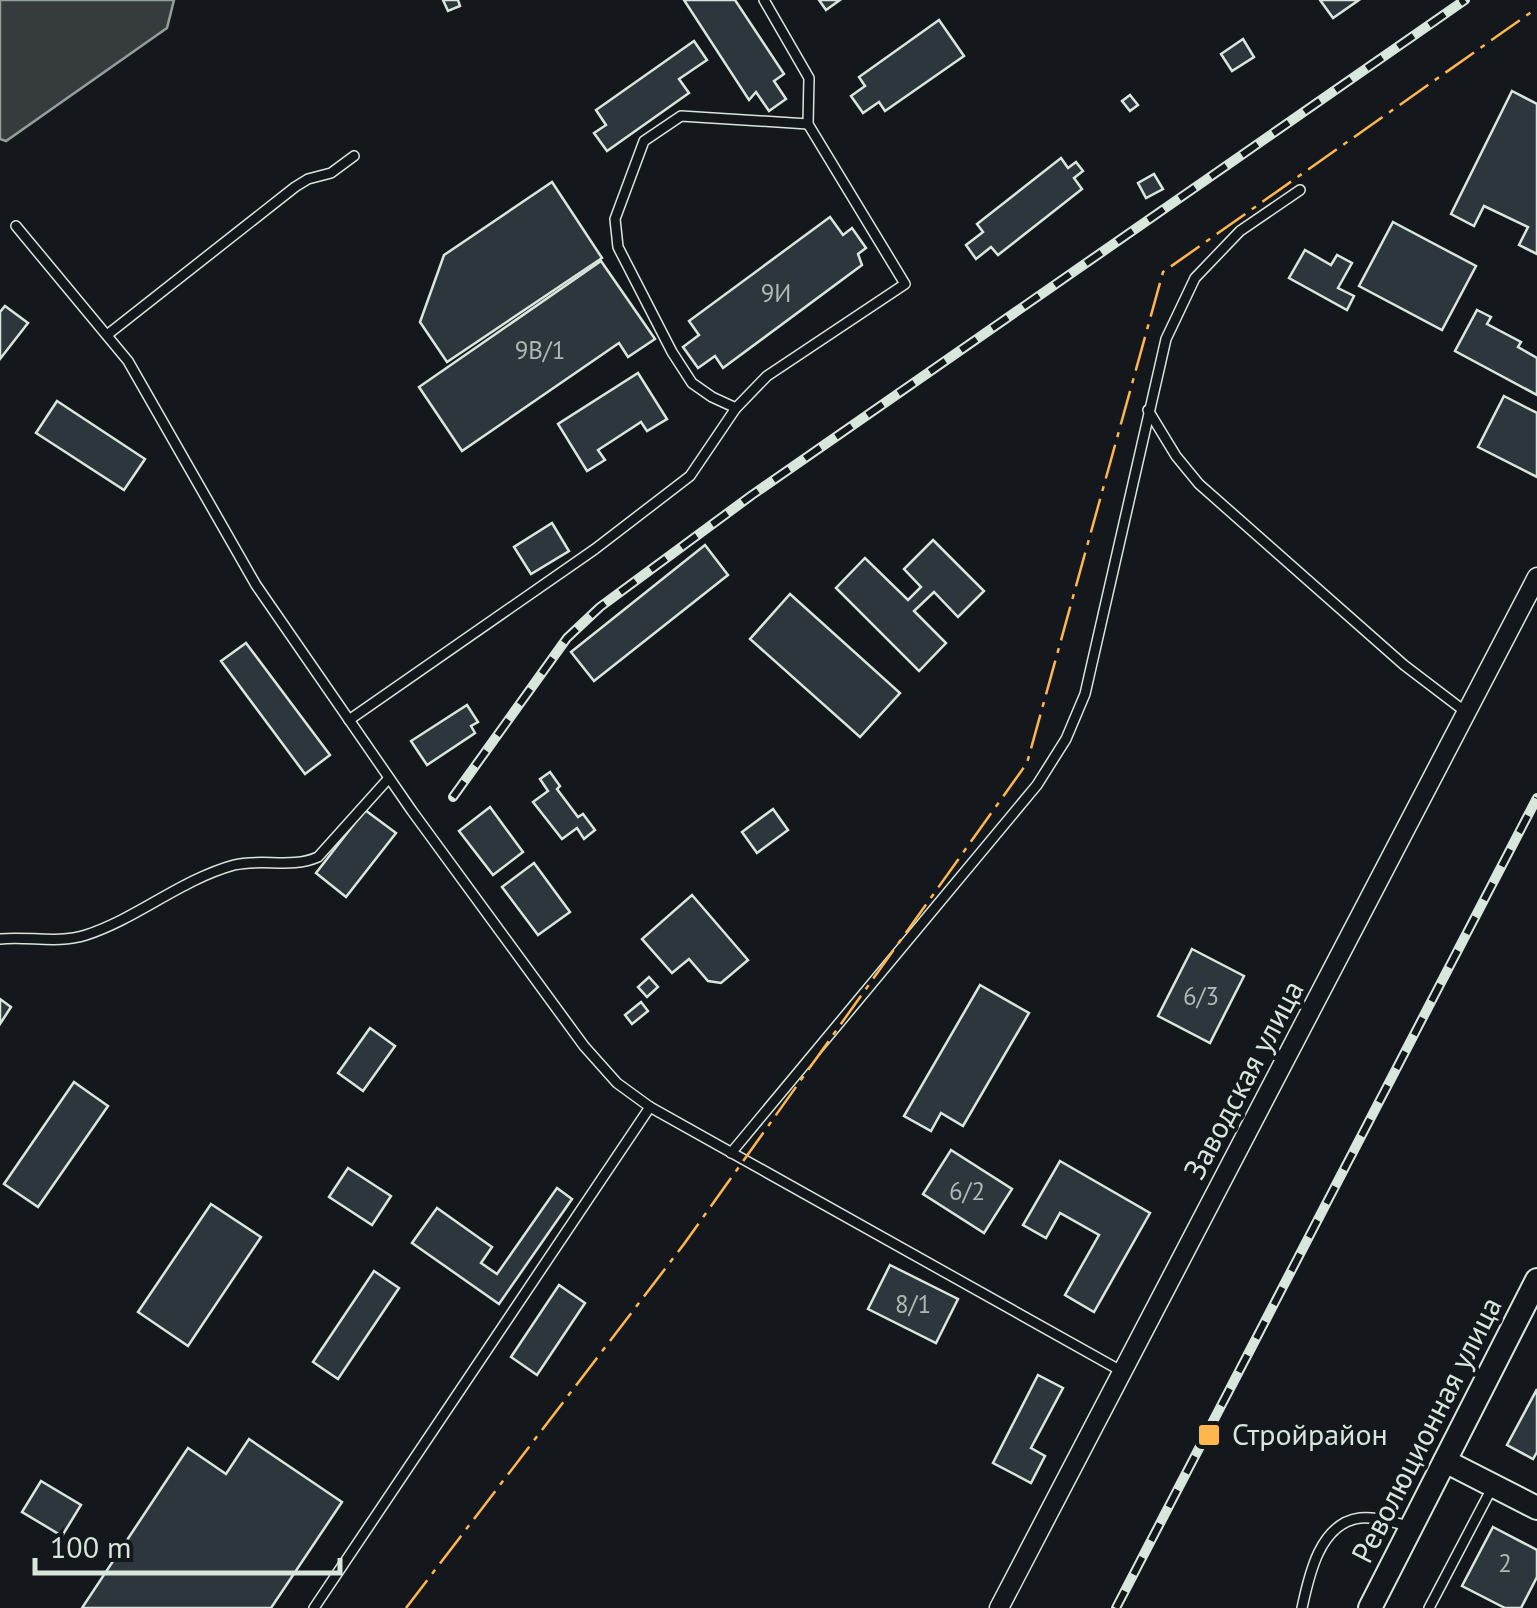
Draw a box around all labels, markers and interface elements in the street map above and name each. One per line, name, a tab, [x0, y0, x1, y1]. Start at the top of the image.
house number: 9И	[761, 277, 791, 309]
house number: 9В/1	[515, 334, 565, 366]
street label: Заводская улица	[1174, 973, 1311, 1185]
house number: 6/3	[1183, 980, 1219, 1012]
house number: 6/2	[949, 1175, 985, 1207]
house number: 8/1	[895, 1288, 931, 1320]
street label: Революционная улица	[1342, 1290, 1510, 1569]
place label: Стройрайон	[1232, 1414, 1388, 1453]
marker: Стройрайон	[1196, 1422, 1222, 1448]
scale bar	[35, 1513, 340, 1575]
text: 100 m	[50, 1527, 131, 1566]
house number: 2	[1498, 1547, 1512, 1579]

